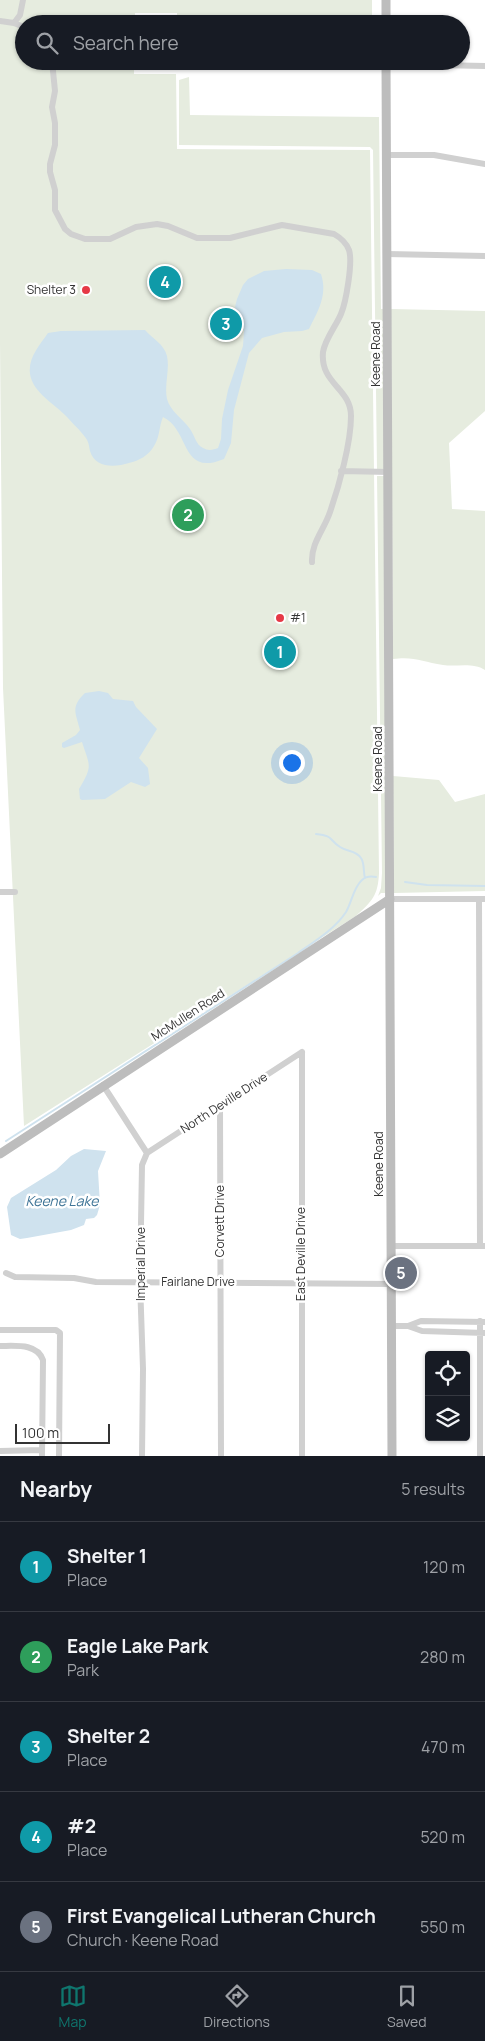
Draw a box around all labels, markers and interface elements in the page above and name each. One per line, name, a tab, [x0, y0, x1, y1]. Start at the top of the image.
search box	[15, 15, 470, 70]
icon: search	[33, 29, 61, 57]
text: Search here	[73, 30, 179, 56]
pin: 4	[149, 263, 181, 301]
place label: Shelter 3	[27, 281, 76, 298]
marker: Shelter 3	[80, 284, 92, 296]
pin: 3	[210, 305, 242, 343]
street label: Keene Road	[367, 321, 384, 387]
pin: 2	[172, 496, 204, 534]
place label: #1	[290, 609, 306, 626]
marker: #1	[274, 612, 286, 624]
pin: 1	[264, 633, 296, 671]
street label: Keene Road	[369, 726, 386, 792]
your location	[279, 750, 305, 776]
street label: McMullen Road	[148, 984, 228, 1045]
street label: North Deville Drive	[177, 1068, 271, 1137]
street label: Keene Road	[370, 1131, 387, 1197]
street label: Corvett Drive	[211, 1185, 228, 1257]
water label: Keene Lake	[25, 1191, 99, 1210]
street label: East Deville Drive	[292, 1207, 309, 1301]
street label: Imperial Drive	[132, 1227, 149, 1301]
pin: 5	[385, 1254, 417, 1292]
street label: Fairlane Drive	[161, 1273, 235, 1290]
map controls	[425, 1351, 470, 1441]
button: locate	[425, 1351, 470, 1396]
button: layers	[425, 1396, 470, 1441]
scale bar	[15, 1421, 110, 1444]
text: 100 m	[22, 1423, 59, 1442]
text: Nearby	[20, 1475, 92, 1503]
text: 5 results	[401, 1478, 465, 1500]
text: Shelter 1	[67, 1543, 147, 1569]
text: 1	[32, 1556, 40, 1578]
text: 120 m	[423, 1556, 465, 1578]
text: Place	[67, 1569, 107, 1591]
text: Eagle Lake Park	[67, 1633, 208, 1659]
text: 2	[31, 1646, 41, 1668]
text: 280 m	[420, 1646, 465, 1668]
text: Park	[67, 1659, 99, 1681]
text: Shelter 2	[67, 1723, 150, 1749]
text: 3	[31, 1736, 41, 1758]
text: 470 m	[421, 1736, 465, 1758]
text: Place	[67, 1749, 107, 1771]
text: #2	[67, 1813, 96, 1839]
text: 4	[31, 1826, 41, 1848]
text: 520 m	[421, 1826, 465, 1848]
text: Place	[67, 1839, 107, 1861]
text: First Evangelical Lutheran Church	[67, 1903, 376, 1929]
text: 5	[31, 1916, 41, 1938]
text: 550 m	[420, 1916, 465, 1938]
text: Church · Keene Road	[67, 1929, 219, 1951]
tab: Map	[59, 1982, 87, 2031]
tab: Directions	[204, 1982, 270, 2031]
tab: Saved	[387, 1982, 426, 2031]

